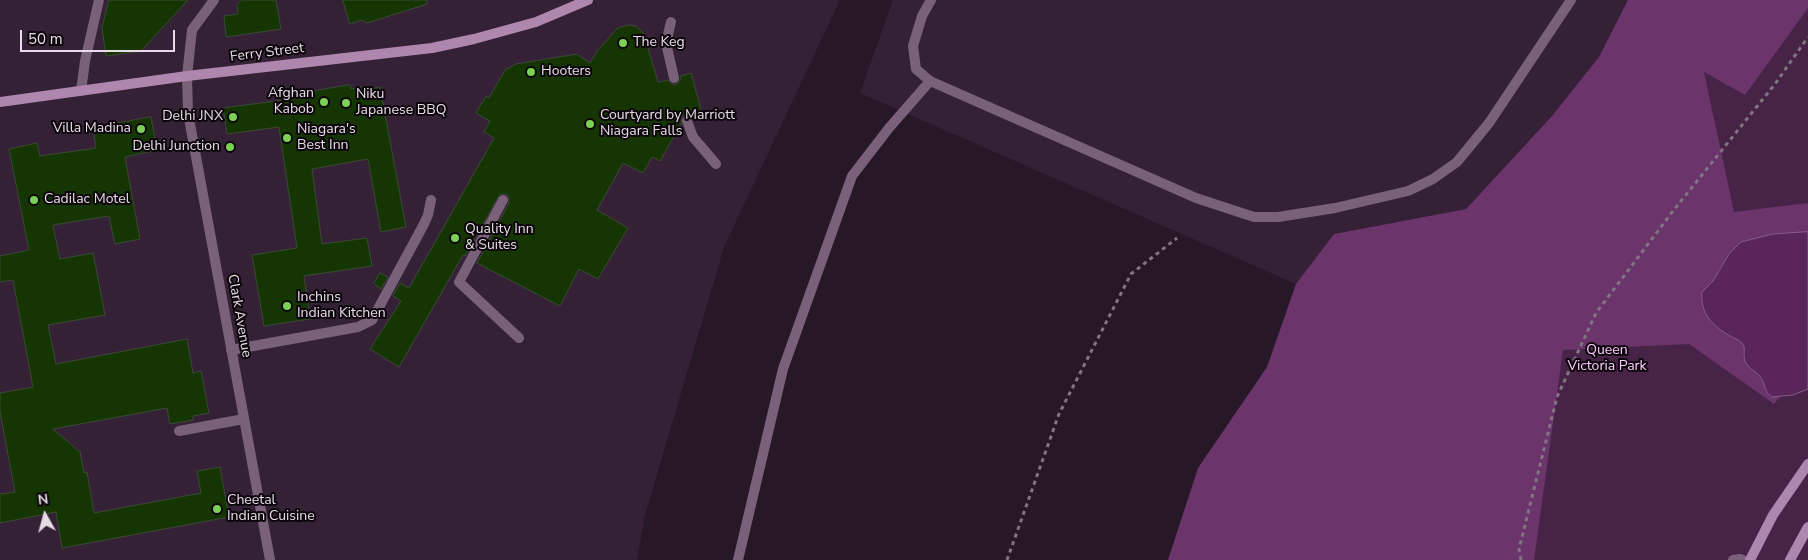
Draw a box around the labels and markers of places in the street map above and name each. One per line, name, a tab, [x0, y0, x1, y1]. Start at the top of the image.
place label: The Keg	[633, 35, 685, 51]
marker: The Keg	[617, 37, 629, 49]
place label: Hooters	[541, 64, 591, 80]
marker: Hooters	[525, 66, 537, 78]
place label: Afghan Kabob	[268, 86, 314, 118]
place label: Niku Japanese BBQ	[356, 87, 446, 120]
marker: Afghan Kabob	[318, 96, 330, 108]
marker: Niku Japanese BBQ	[340, 97, 352, 109]
place label: Courtyard by Marriott Niagara Falls	[600, 108, 735, 140]
place label: Delhi JNX	[162, 109, 223, 125]
marker: Delhi JNX	[227, 111, 239, 123]
marker: Courtyard by Marriott Niagara Falls	[584, 118, 596, 130]
place label: Villa Madina	[53, 121, 131, 137]
place label: Niagara's Best Inn	[297, 122, 356, 154]
marker: Villa Madina	[135, 123, 147, 135]
marker: Niagara's Best Inn	[281, 132, 293, 144]
place label: Delhi Junction	[133, 139, 220, 155]
marker: Delhi Junction	[224, 141, 236, 153]
place label: Cadilac Motel	[44, 192, 130, 208]
marker: Cadilac Motel	[28, 194, 40, 206]
place label: Quality Inn & Suites	[465, 222, 534, 254]
marker: Quality Inn & Suites	[449, 232, 461, 244]
place label: Inchins Indian Kitchen	[297, 290, 386, 322]
marker: Inchins Indian Kitchen	[281, 300, 293, 312]
place label: Cheetal Indian Cuisine	[227, 493, 315, 526]
marker: Cheetal Indian Cuisine	[211, 503, 223, 515]

